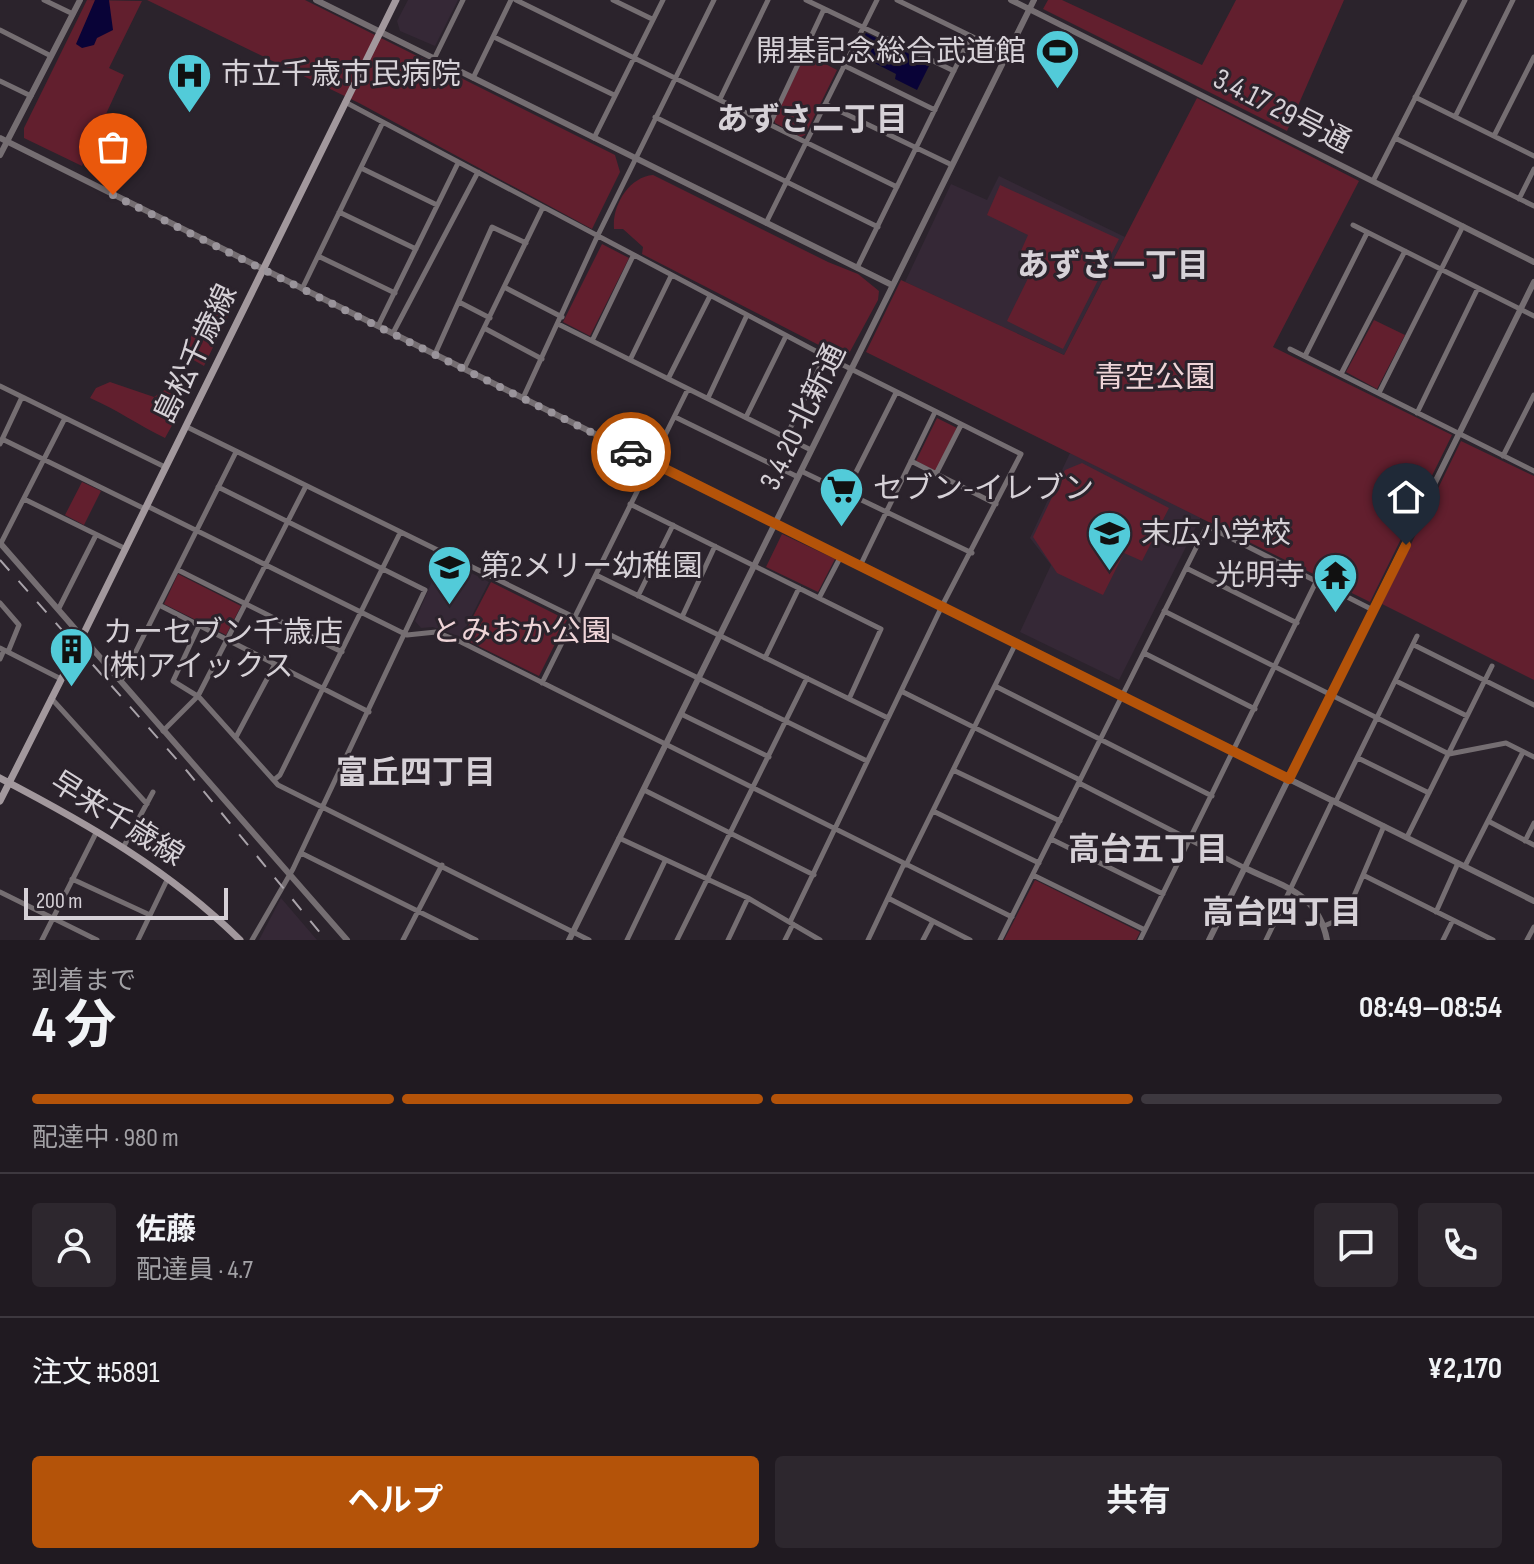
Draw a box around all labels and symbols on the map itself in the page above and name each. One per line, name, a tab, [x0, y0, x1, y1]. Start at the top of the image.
sports icon: 開基記念総合武道館	[1033, 28, 1081, 91]
place label: 開基記念総合武道館	[756, 34, 1026, 70]
hospital icon: 市立千歳市民病院	[166, 51, 214, 114]
place label: 市立千歳市民病院	[221, 57, 461, 93]
street label: 3.4.17 29号通	[1207, 61, 1357, 161]
district label: あずさ二丁目	[716, 101, 908, 140]
pin	[79, 113, 147, 195]
district label: あずさ一丁目	[1017, 247, 1209, 286]
street label: 島松千歳線	[147, 279, 245, 429]
street label: 3.4.20 北新通	[752, 338, 854, 496]
park label: 青空公園	[1095, 360, 1215, 396]
courier	[591, 412, 671, 492]
pin	[1372, 463, 1440, 545]
supermarket icon: セブン-イレブン	[818, 465, 866, 528]
place label: セブン-イレブン	[873, 471, 1094, 507]
school or university icon: 末広小学校	[1086, 510, 1134, 573]
place label: 末広小学校	[1141, 516, 1291, 552]
school or university icon: 第2メリー幼稚園	[425, 543, 473, 606]
place label: 第2メリー幼稚園	[480, 549, 702, 585]
temple icon: 光明寺	[1312, 552, 1360, 615]
place label: 光明寺	[1215, 558, 1305, 594]
park label: とみおか公園	[431, 614, 611, 650]
place label: カーセブン千歳店 (株)アイックス	[103, 615, 343, 685]
building icon: カーセブン千歳店 (株)アイックス	[48, 626, 96, 689]
district label: 富丘四丁目	[336, 754, 496, 793]
street label: 早来千歳線	[44, 764, 190, 874]
district label: 高台五丁目	[1068, 831, 1228, 870]
scale bar	[24, 884, 228, 920]
district label: 高台四丁目	[1202, 894, 1362, 933]

